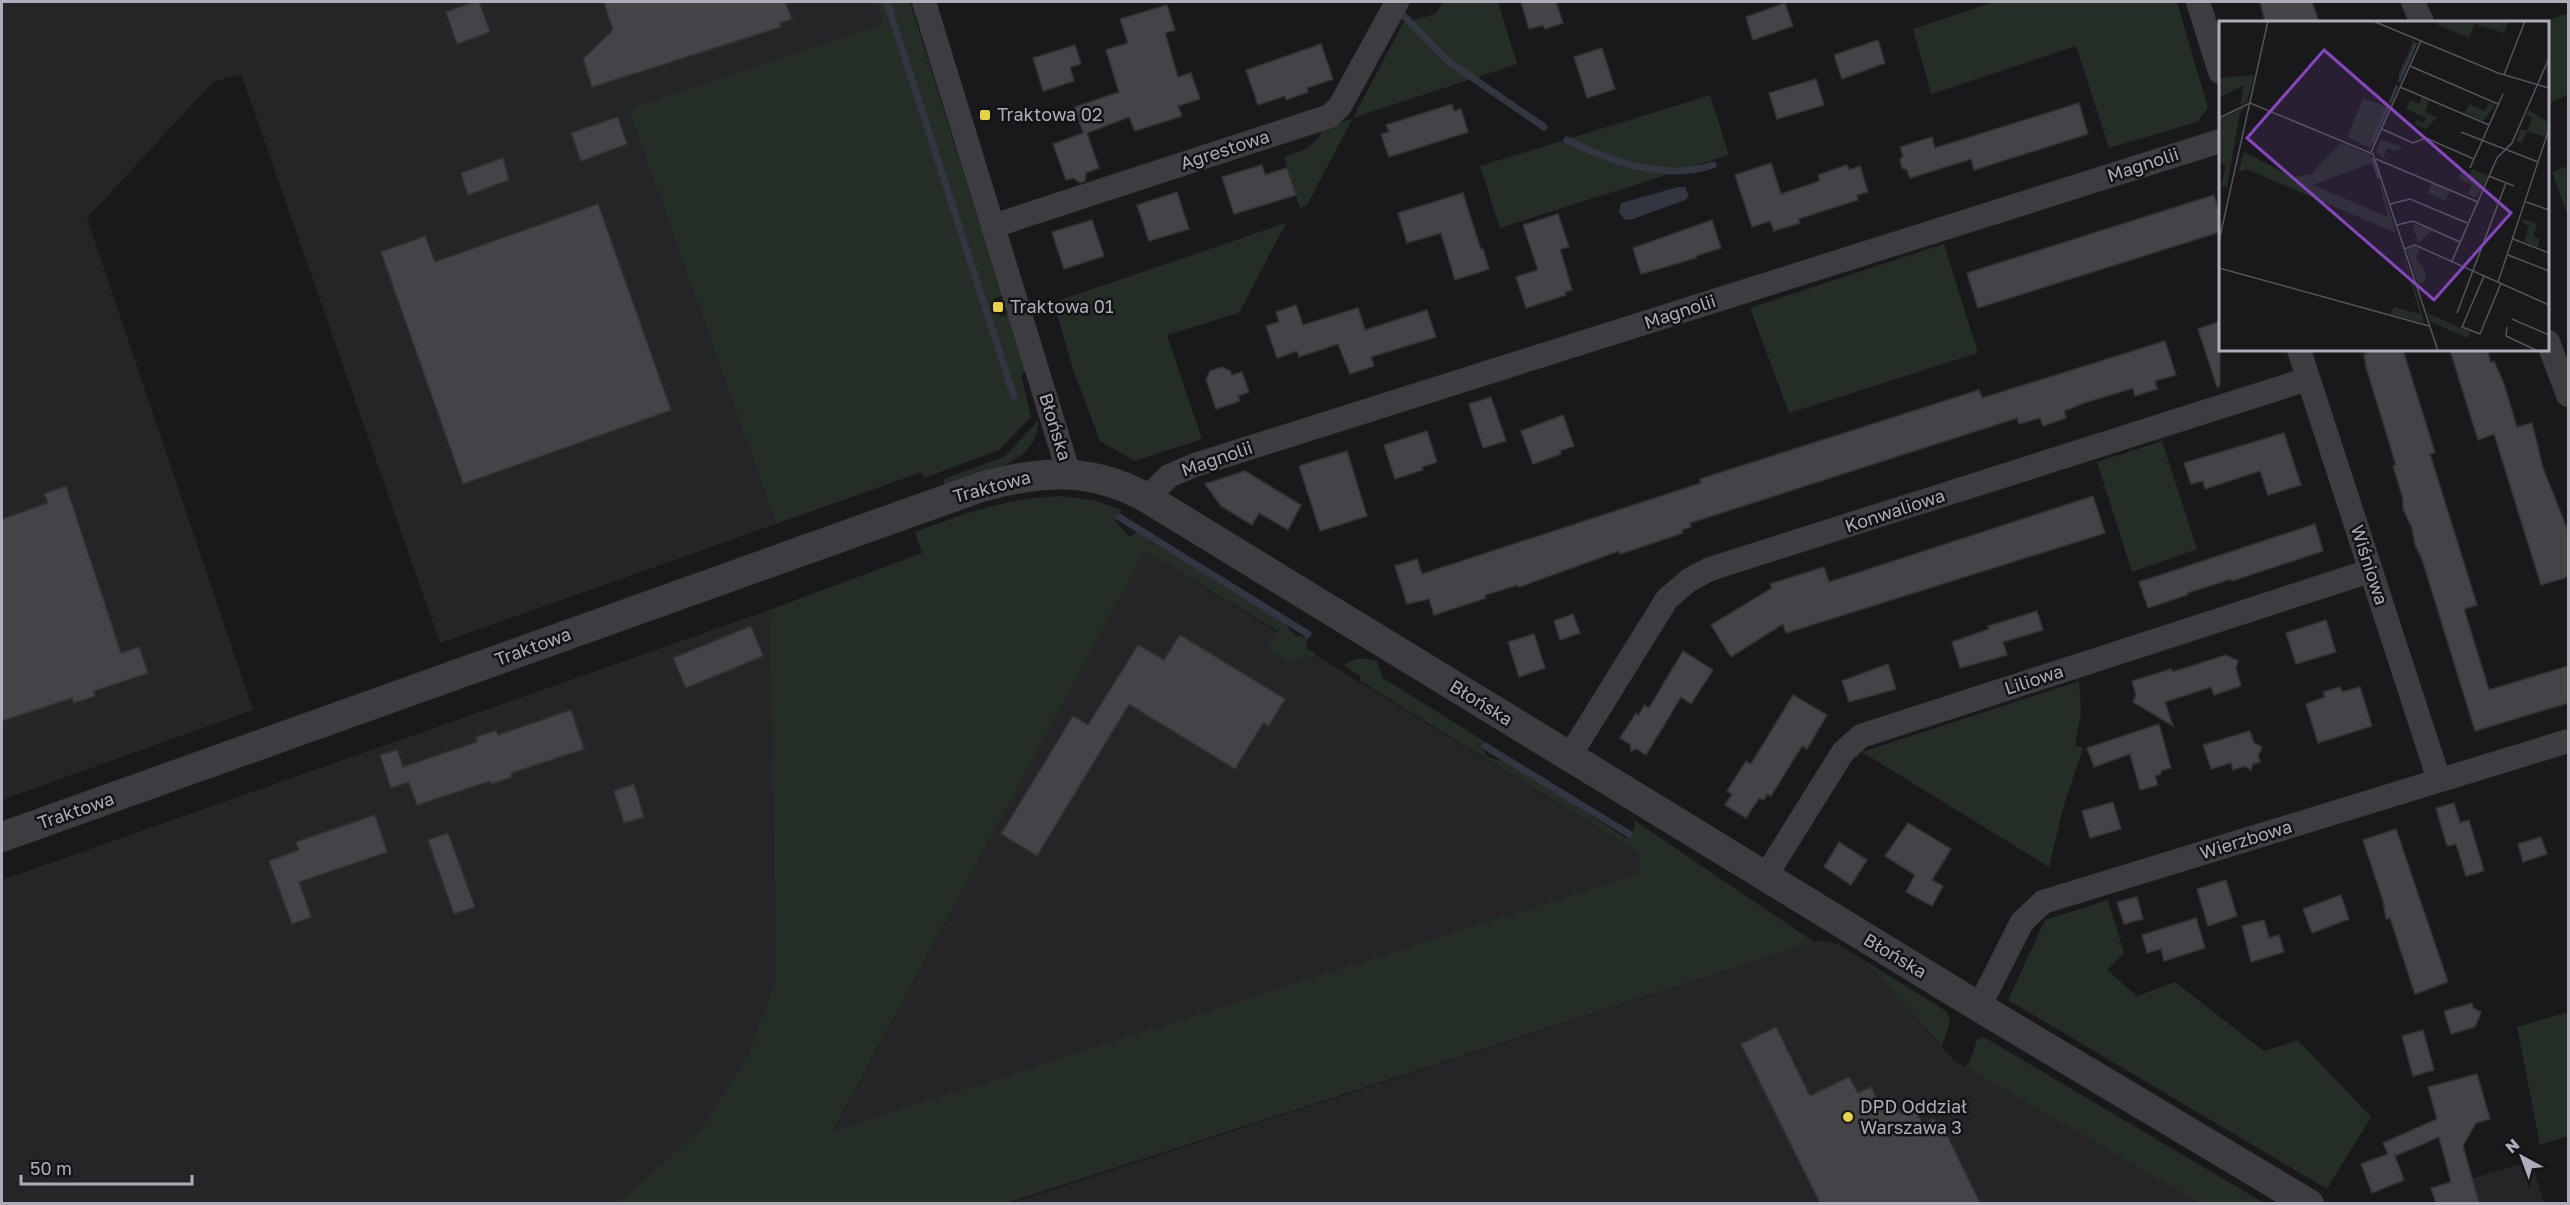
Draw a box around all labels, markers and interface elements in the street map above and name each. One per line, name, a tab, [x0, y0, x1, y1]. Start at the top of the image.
inset map	[2219, 21, 2549, 351]
place label: Traktowa 02	[997, 103, 1102, 125]
marker: Traktowa 02	[978, 108, 992, 122]
street label: Agrestowa	[1178, 124, 1272, 174]
street label: Magnolii	[2104, 142, 2181, 186]
street label: Magnolii	[1641, 289, 1718, 333]
place label: Traktowa 01	[1010, 295, 1114, 317]
marker: Traktowa 01	[991, 300, 1005, 314]
street label: Błońska	[1035, 390, 1077, 463]
street label: Magnolii	[1178, 436, 1255, 481]
street label: Traktowa	[951, 465, 1033, 507]
street label: Konwaliowa	[1842, 484, 1947, 537]
street label: Wiśniowa	[2347, 522, 2393, 607]
street label: Traktowa	[492, 622, 574, 670]
street label: Liliowa	[2001, 659, 2066, 699]
street label: Błońska	[1446, 674, 1517, 730]
street label: Traktowa	[35, 787, 117, 833]
street label: Wierzbowa	[2197, 815, 2294, 863]
street label: Błońska	[1860, 928, 1931, 982]
place label: DPD Oddział Warszawa 3	[1860, 1095, 1967, 1138]
marker: DPD Oddział Warszawa 3	[1841, 1110, 1855, 1124]
north arrow	[2492, 1127, 2552, 1187]
text: N	[2501, 1134, 2523, 1157]
scale bar	[21, 1148, 192, 1186]
text: 50 m	[30, 1157, 72, 1179]

